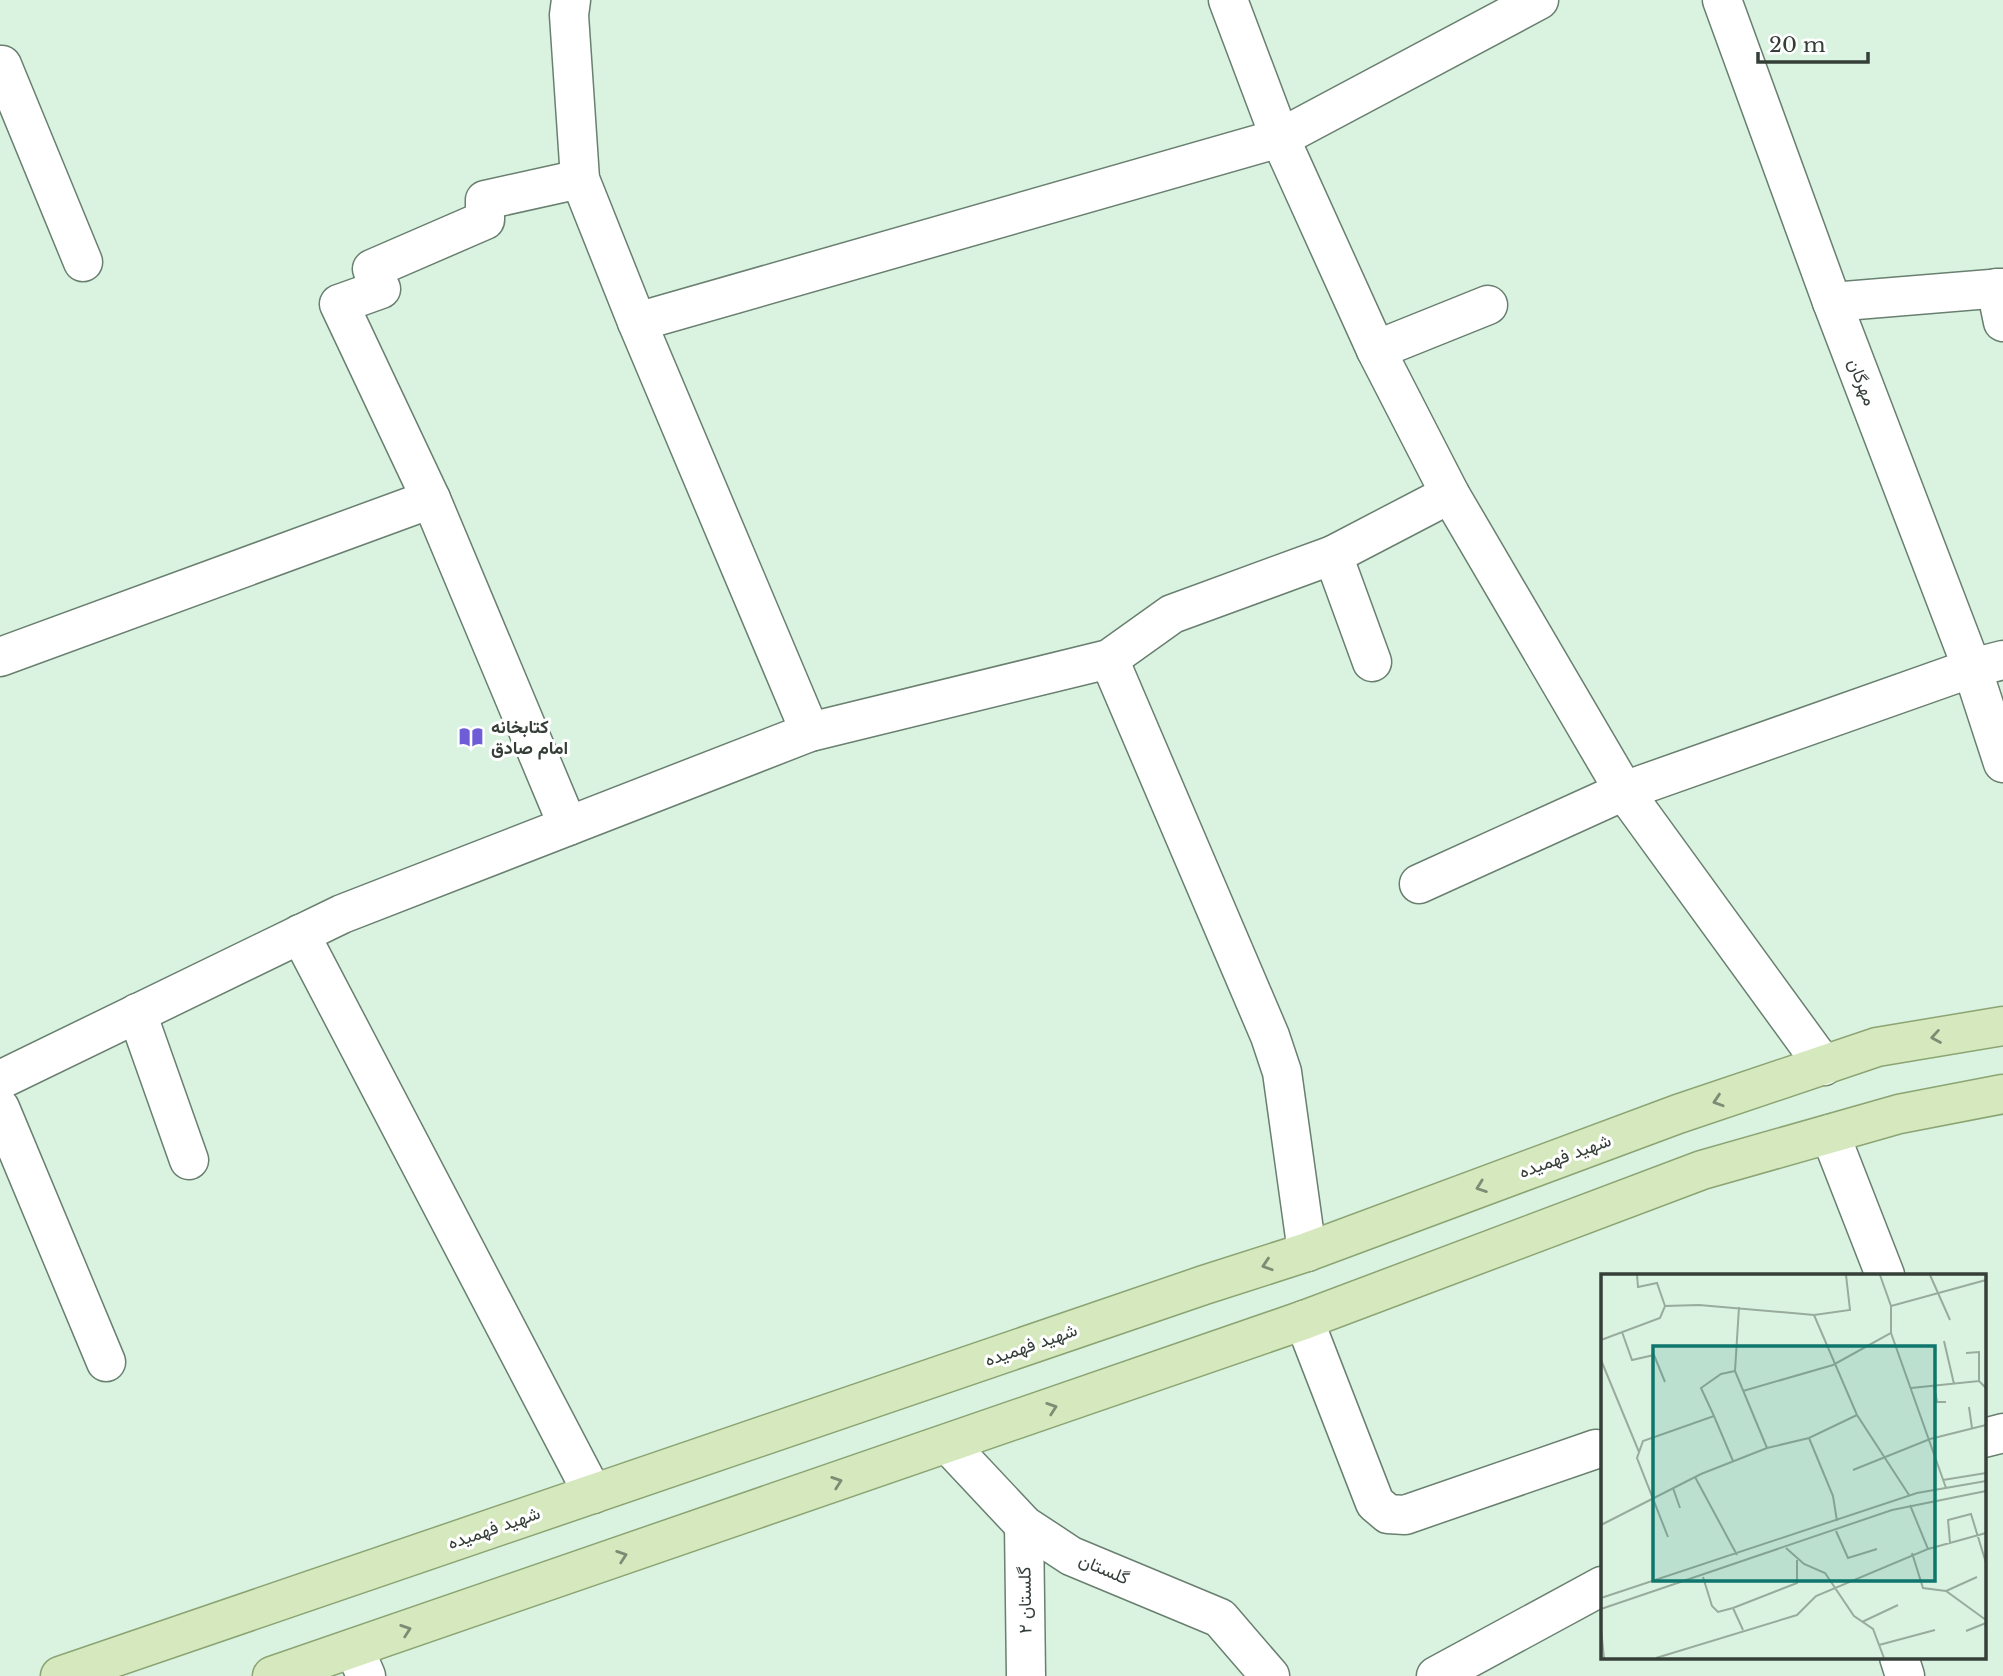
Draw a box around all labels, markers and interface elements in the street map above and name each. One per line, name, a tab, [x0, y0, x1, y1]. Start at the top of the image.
scale bar	[1758, 21, 1868, 65]
text: 20 m	[1769, 32, 1826, 58]
street label: مهرگان	[1843, 355, 1881, 409]
place label: کتابخانه امام صادق	[491, 716, 568, 760]
library icon: کتابخانه امام صادق	[457, 723, 485, 751]
one-way arrow	[1930, 1029, 1942, 1044]
one-way arrow	[1712, 1093, 1724, 1107]
street label: شهید فهمیده	[1516, 1129, 1614, 1183]
one-way arrow	[1476, 1179, 1488, 1193]
one-way arrow	[1262, 1256, 1274, 1271]
inset map	[1601, 1274, 1986, 1658]
street label: شهید فهمیده	[982, 1319, 1080, 1371]
one-way arrow	[1045, 1402, 1057, 1416]
one-way arrow	[830, 1476, 842, 1490]
street label: شهید فهمیده	[445, 1502, 543, 1554]
street label: گلستان	[1075, 1549, 1133, 1589]
one-way arrow	[615, 1550, 627, 1564]
street label: گلستان ۲	[1013, 1566, 1037, 1634]
one-way arrow	[400, 1624, 412, 1638]

